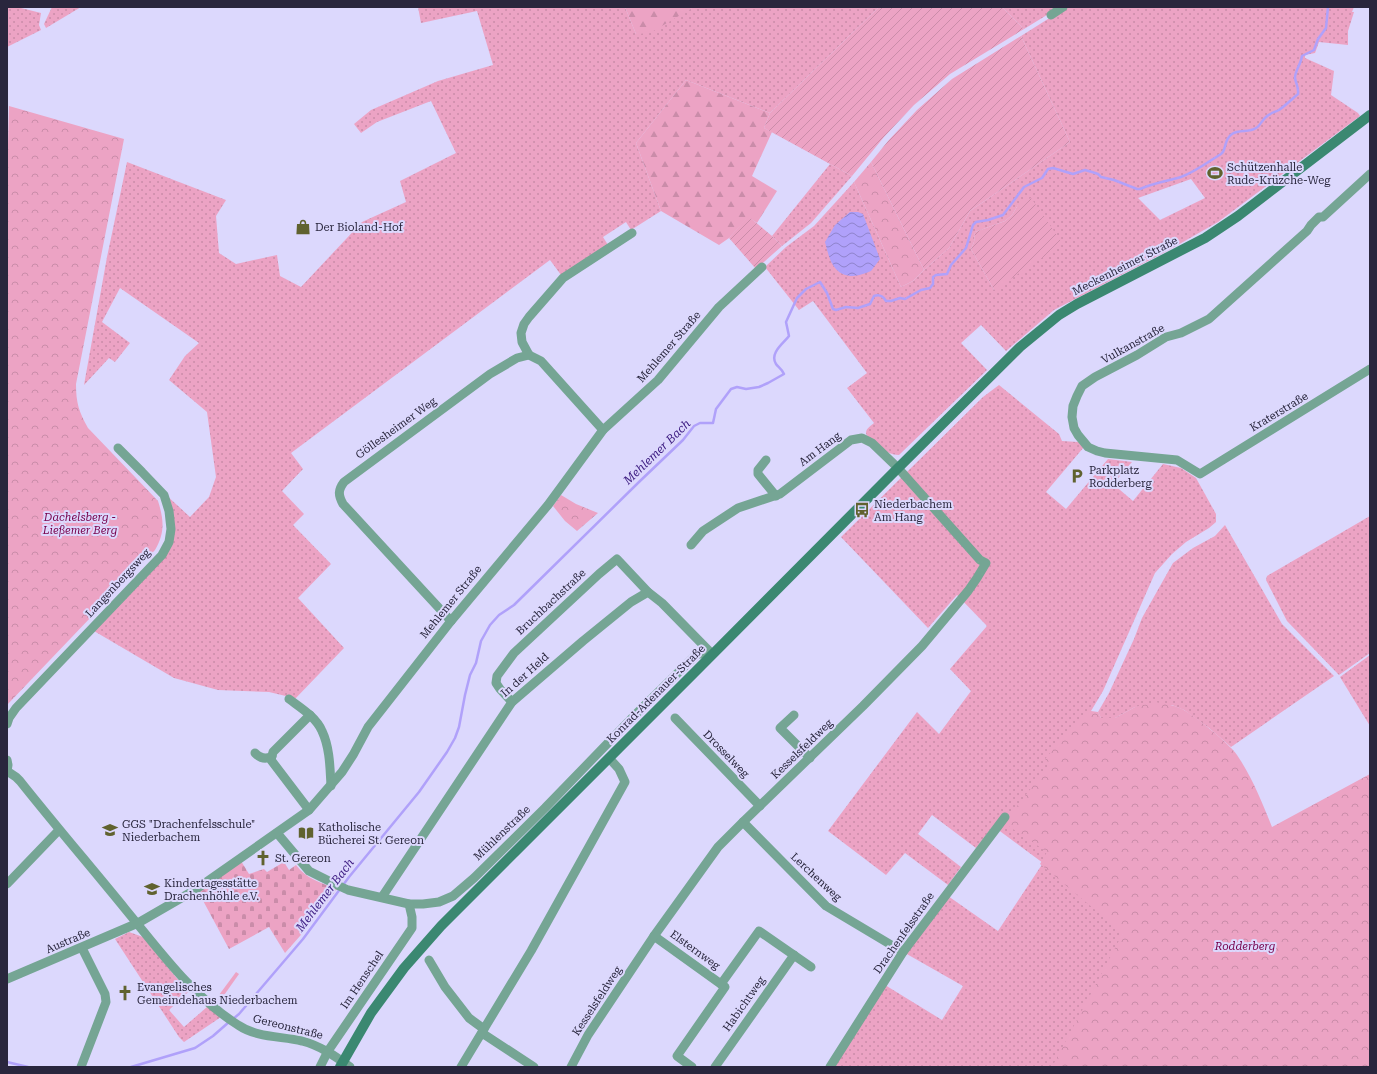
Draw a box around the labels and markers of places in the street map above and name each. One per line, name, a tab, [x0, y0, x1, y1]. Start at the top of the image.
place label: Schützenhalle Rude-Krüzche-Weg	[1227, 161, 1331, 187]
sports icon: Schützenhalle Rude-Krüzche-Weg	[1206, 164, 1224, 182]
shop icon: Der Bioland-Hof	[294, 218, 312, 236]
place label: Der Bioland-Hof	[315, 221, 404, 234]
place label: Parkplatz Rodderberg	[1089, 464, 1152, 490]
parking icon: Parkplatz Rodderberg	[1068, 467, 1086, 485]
place label: Niederbachem Am Hang	[874, 498, 952, 524]
bus stop icon: Niederbachem Am Hang	[853, 501, 871, 519]
place label: GGS "Drachenfelsschule" Niederbachem	[122, 818, 255, 844]
school or university icon: GGS "Drachenfelsschule" Niederbachem	[101, 821, 119, 839]
place label: Katholische Bücherei St. Gereon	[318, 821, 424, 847]
library icon: Katholische Bücherei St. Gereon	[297, 824, 315, 842]
church icon: St. Gereon	[254, 849, 272, 867]
place label: St. Gereon	[275, 852, 331, 865]
place label: Kindertagesstätte Drachenhöhle e.V.	[164, 877, 259, 903]
school or university icon: Kindertagesstätte Drachenhöhle e.V.	[143, 880, 161, 898]
place label: Evangelisches Gemeindehaus Niederbachem	[137, 981, 298, 1007]
church icon: Evangelisches Gemeindehaus Niederbachem	[116, 984, 134, 1002]

